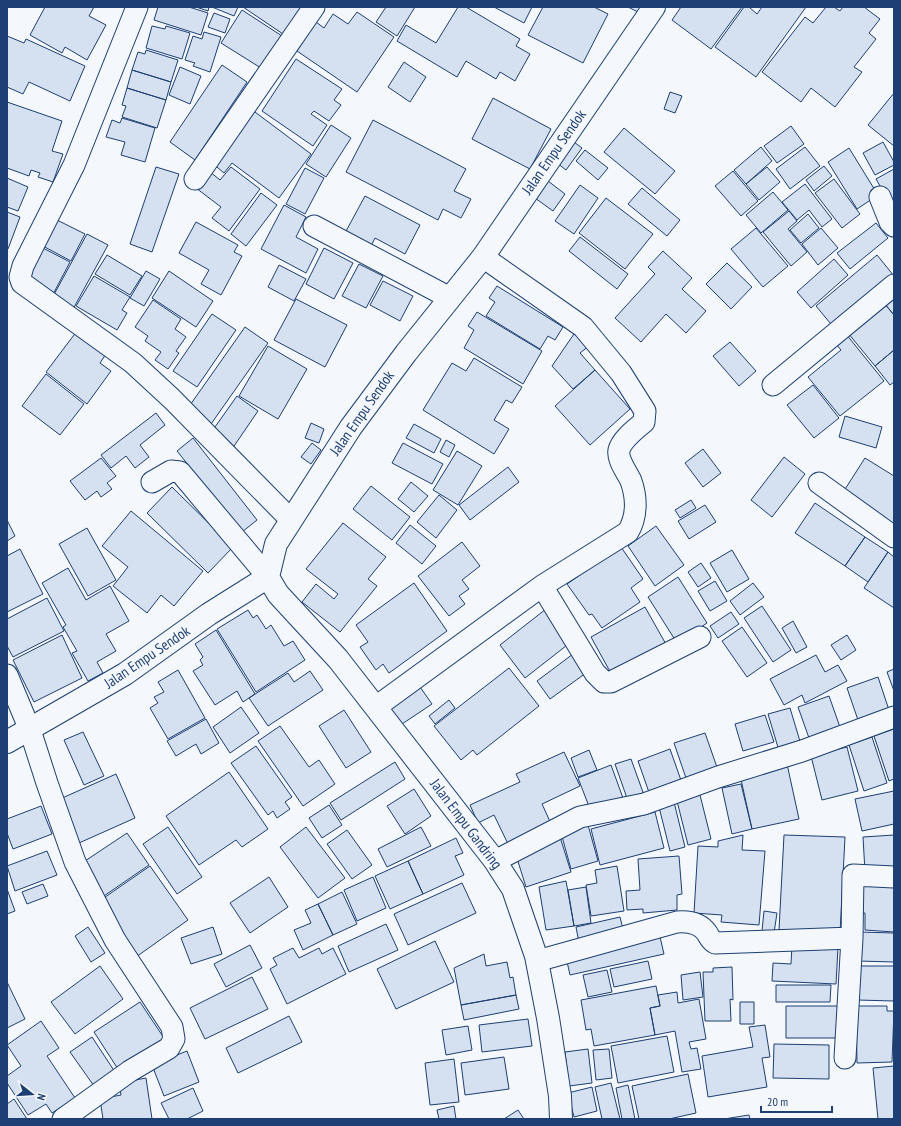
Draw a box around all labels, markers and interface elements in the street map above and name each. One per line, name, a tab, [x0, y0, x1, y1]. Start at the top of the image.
street label: Jalan Empu Sendok	[517, 105, 590, 199]
street label: Jalan Empu Sendok	[325, 366, 398, 460]
street label: Jalan Empu Sendok	[99, 621, 193, 693]
street label: Jalan Empu Gandring	[426, 774, 507, 873]
north arrow	[12, 1074, 52, 1114]
scale bar	[761, 1088, 832, 1114]
text: N	[34, 1092, 49, 1102]
text: 20 m	[767, 1094, 788, 1109]

